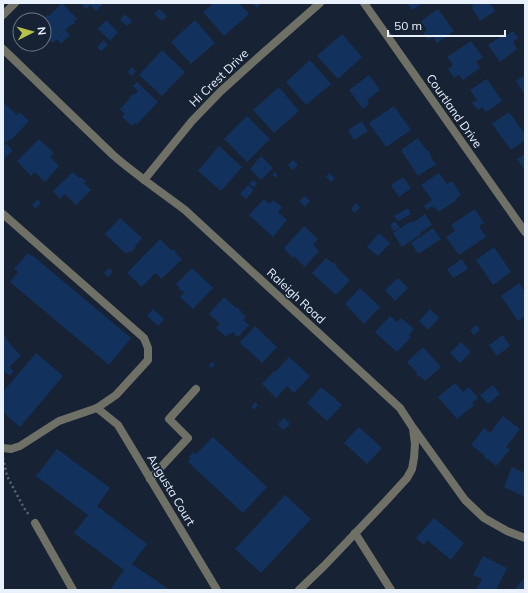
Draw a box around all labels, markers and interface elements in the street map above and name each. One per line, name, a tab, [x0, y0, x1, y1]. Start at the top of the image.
north arrow	[12, 12, 52, 52]
scale bar	[388, 12, 505, 38]
text: 50 m	[394, 18, 422, 33]
text: N	[35, 26, 49, 36]
street label: Hi Crest Drive	[186, 46, 251, 110]
street label: Courtland Drive	[423, 71, 485, 151]
street label: Raleigh Road	[264, 265, 329, 327]
street label: Augusta Court	[144, 451, 199, 528]

